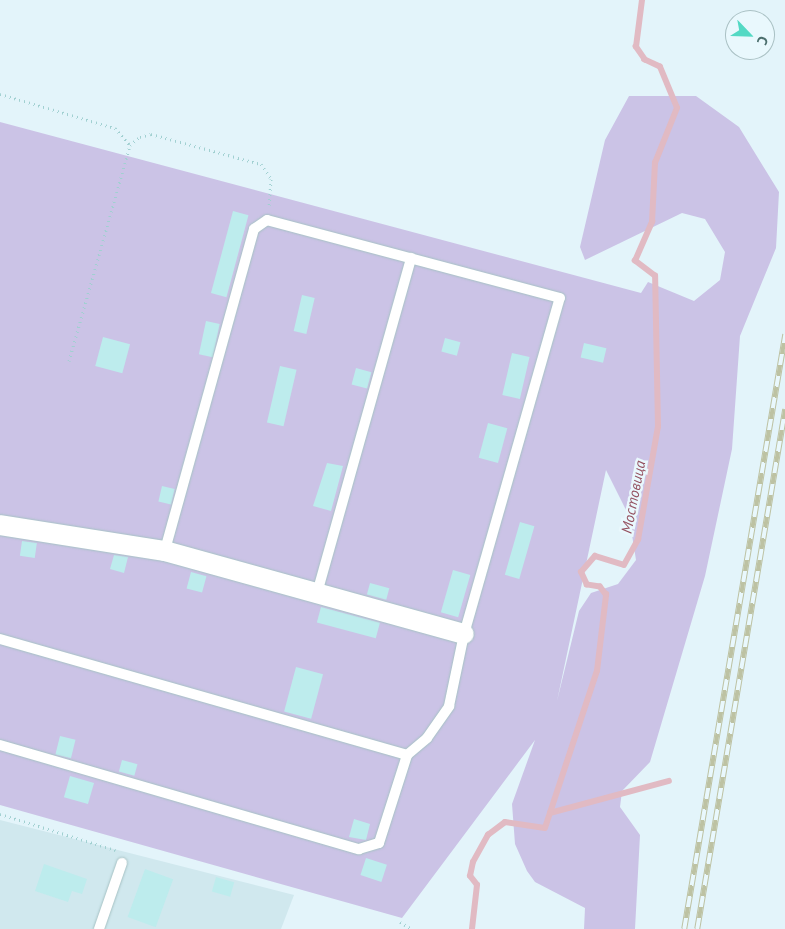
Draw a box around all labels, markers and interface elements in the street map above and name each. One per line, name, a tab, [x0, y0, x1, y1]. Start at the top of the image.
north arrow	[725, 10, 775, 60]
text: С	[753, 33, 773, 48]
water label: Мостовица	[617, 459, 649, 535]

